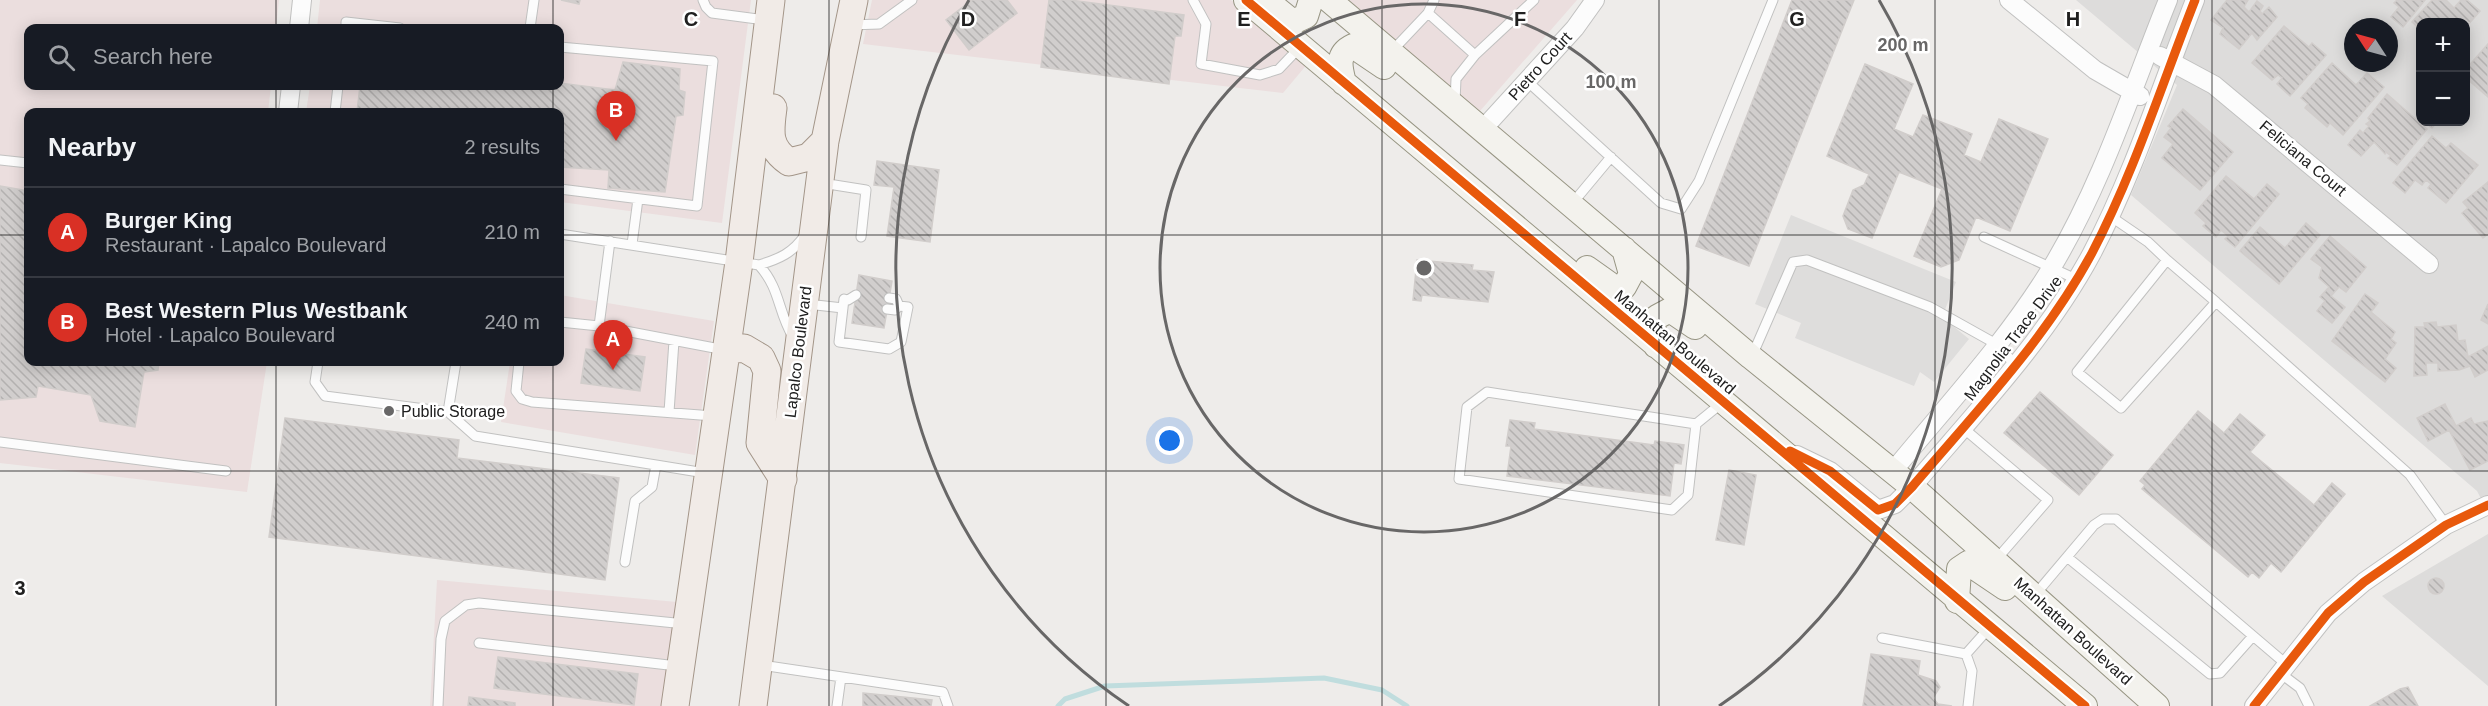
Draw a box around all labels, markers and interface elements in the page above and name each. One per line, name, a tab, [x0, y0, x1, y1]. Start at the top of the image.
text: C	[684, 8, 698, 30]
text: D	[961, 8, 975, 30]
text: E	[1237, 8, 1251, 30]
text: F	[1514, 8, 1526, 30]
text: G	[1789, 8, 1805, 30]
text: H	[2066, 8, 2080, 30]
north arrow	[2344, 18, 2398, 72]
map controls	[2416, 18, 2470, 126]
button: +	[2416, 18, 2470, 72]
search box	[24, 24, 564, 90]
street label: Pietro Court	[1505, 28, 1575, 103]
text: 200 m	[1877, 35, 1929, 55]
icon: search	[45, 41, 78, 74]
text: Search here	[93, 44, 213, 69]
text: 100 m	[1585, 72, 1637, 92]
button: −	[2416, 72, 2470, 126]
pin: B	[596, 92, 636, 141]
street label: Feliciana Court	[2256, 117, 2350, 199]
text: Nearby	[48, 132, 136, 162]
text: 2 results	[464, 136, 540, 158]
text: Burger King	[105, 208, 232, 233]
text: A	[60, 221, 75, 243]
text: 210 m	[484, 221, 540, 243]
text: Restaurant · Lapalco Boulevard	[105, 234, 386, 256]
centre of rings	[1414, 258, 1434, 278]
street label: Magnolia Trace Drive	[1961, 272, 2065, 403]
street label: Lapalco Boulevard	[781, 285, 815, 419]
street label: Manhattan Boulevard	[1611, 287, 1739, 397]
text: Best Western Plus Westbank	[105, 298, 407, 323]
text: B	[60, 311, 75, 333]
text: 240 m	[484, 311, 540, 333]
pin: A	[594, 320, 632, 370]
text: Hotel · Lapalco Boulevard	[105, 324, 335, 346]
place label: Public Storage	[401, 403, 505, 420]
marker: Public Storage	[382, 404, 396, 418]
your location	[1155, 426, 1184, 455]
street label: Manhattan Boulevard	[2011, 574, 2135, 688]
text: 3	[14, 577, 26, 599]

